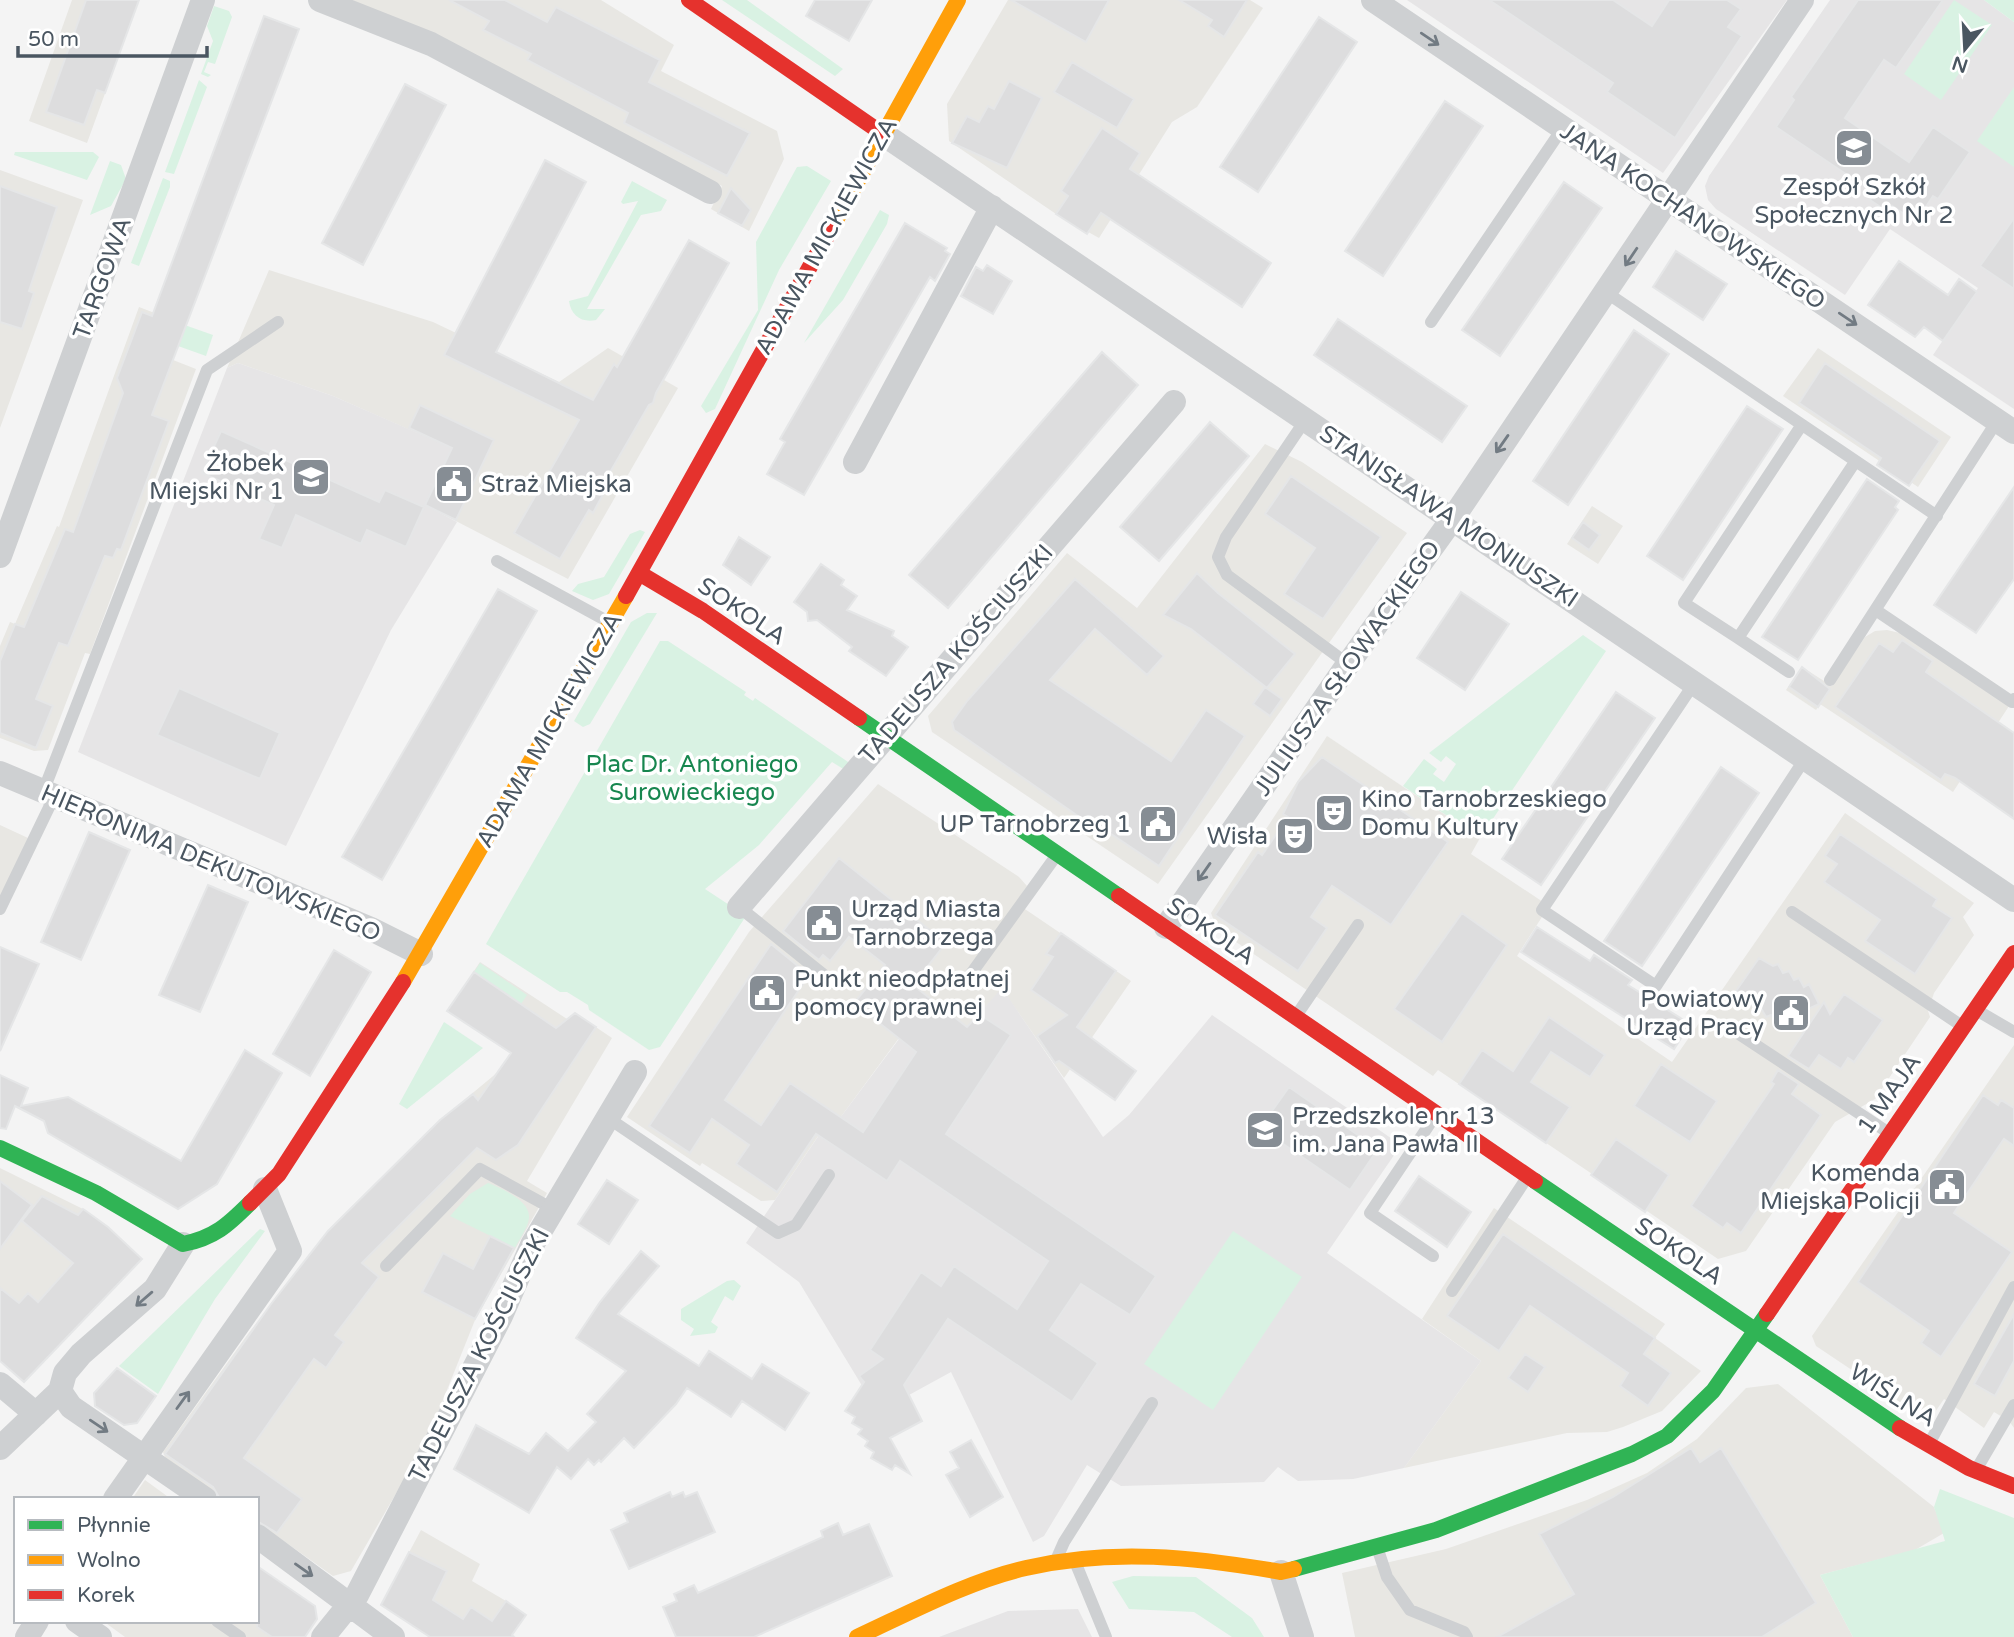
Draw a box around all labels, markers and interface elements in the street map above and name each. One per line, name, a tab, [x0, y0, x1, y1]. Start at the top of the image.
scale bar	[18, 14, 206, 58]
north arrow	[1930, 14, 2000, 84]
text: 50 m	[28, 27, 79, 52]
one-way arrow	[1420, 31, 1439, 46]
text: N	[1949, 51, 1971, 77]
street label: ADAMA MICKIEWICZA	[749, 113, 904, 360]
street label: JANA KOCHANOWSKIEGO	[1555, 117, 1831, 316]
school or university icon: Zespół Szkół Społecznych Nr 2	[1833, 127, 1875, 169]
place label: Zespół Szkół Społecznych Nr 2	[1754, 173, 1954, 230]
street label: TARGOWA	[67, 213, 138, 343]
one-way arrow	[1624, 247, 1638, 266]
one-way arrow	[1838, 312, 1857, 327]
street label: STANISŁAWA MONIUSZKI	[1314, 419, 1584, 614]
one-way arrow	[1495, 434, 1509, 453]
place label: Żłobek Miejski Nr 1	[149, 449, 284, 506]
school or university icon: Żłobek Miejski Nr 1	[290, 456, 332, 498]
public building icon: Straż Miejska	[433, 463, 475, 505]
place label: Straż Miejska	[481, 470, 632, 499]
street label: JULIUSZA SŁOWACKIEGO	[1248, 535, 1447, 801]
street label: TADEUSZA KOŚCIUSZKI	[852, 538, 1060, 770]
street label: SOKOLA	[692, 571, 791, 652]
street label: ADAMA MICKIEWICZA	[470, 607, 629, 853]
park label: Plac Dr. Antoniego Surowieckiego	[586, 750, 798, 807]
street label: HIERONIMA DEKUTOWSKIEGO	[37, 779, 385, 948]
place label: Kino Tarnobrzeskiego Domu Kultury	[1361, 785, 1607, 842]
theatre icon: Kino Tarnobrzeskiego Domu Kultury	[1313, 792, 1355, 834]
public building icon: UP Tarnobrzeg 1	[1137, 803, 1179, 845]
place label: UP Tarnobrzeg 1	[940, 810, 1131, 839]
theatre icon: Wisła	[1274, 815, 1316, 857]
place label: Wisła	[1207, 822, 1268, 851]
one-way arrow	[1197, 862, 1211, 881]
street label: SOKOLA	[1161, 891, 1260, 972]
place label: Urząd Miasta Tarnobrzega	[851, 895, 1001, 952]
public building icon: Urząd Miasta Tarnobrzega	[803, 902, 845, 944]
place label: Punkt nieodpłatnej pomocy prawnej	[794, 965, 1010, 1022]
public building icon: Punkt nieodpłatnej pomocy prawnej	[746, 972, 788, 1014]
place label: Powiatowy Urząd Pracy	[1626, 985, 1764, 1042]
public building icon: Powiatowy Urząd Pracy	[1770, 992, 1812, 1034]
street label: 1 MAJA	[1851, 1048, 1928, 1140]
place label: Przedszkole nr 13 im. Jana Pawła II	[1292, 1102, 1495, 1159]
school or university icon: Przedszkole nr 13 im. Jana Pawła II	[1244, 1109, 1286, 1151]
place label: Komenda Miejska Policji	[1760, 1159, 1920, 1216]
public building icon: Komenda Miejska Policji	[1926, 1166, 1968, 1208]
street label: SOKOLA	[1629, 1211, 1728, 1292]
street label: TADEUSZA KOŚCIUSZKI	[402, 1223, 556, 1487]
one-way arrow	[135, 1291, 153, 1307]
street label: WIŚLNA	[1844, 1357, 1942, 1433]
one-way arrow	[176, 1391, 190, 1410]
one-way arrow	[89, 1419, 108, 1433]
legend	[14, 1497, 259, 1623]
text: Płynnie	[77, 1513, 151, 1538]
text: Wolno	[77, 1548, 141, 1573]
one-way arrow	[294, 1563, 313, 1577]
text: Korek	[77, 1583, 135, 1608]

